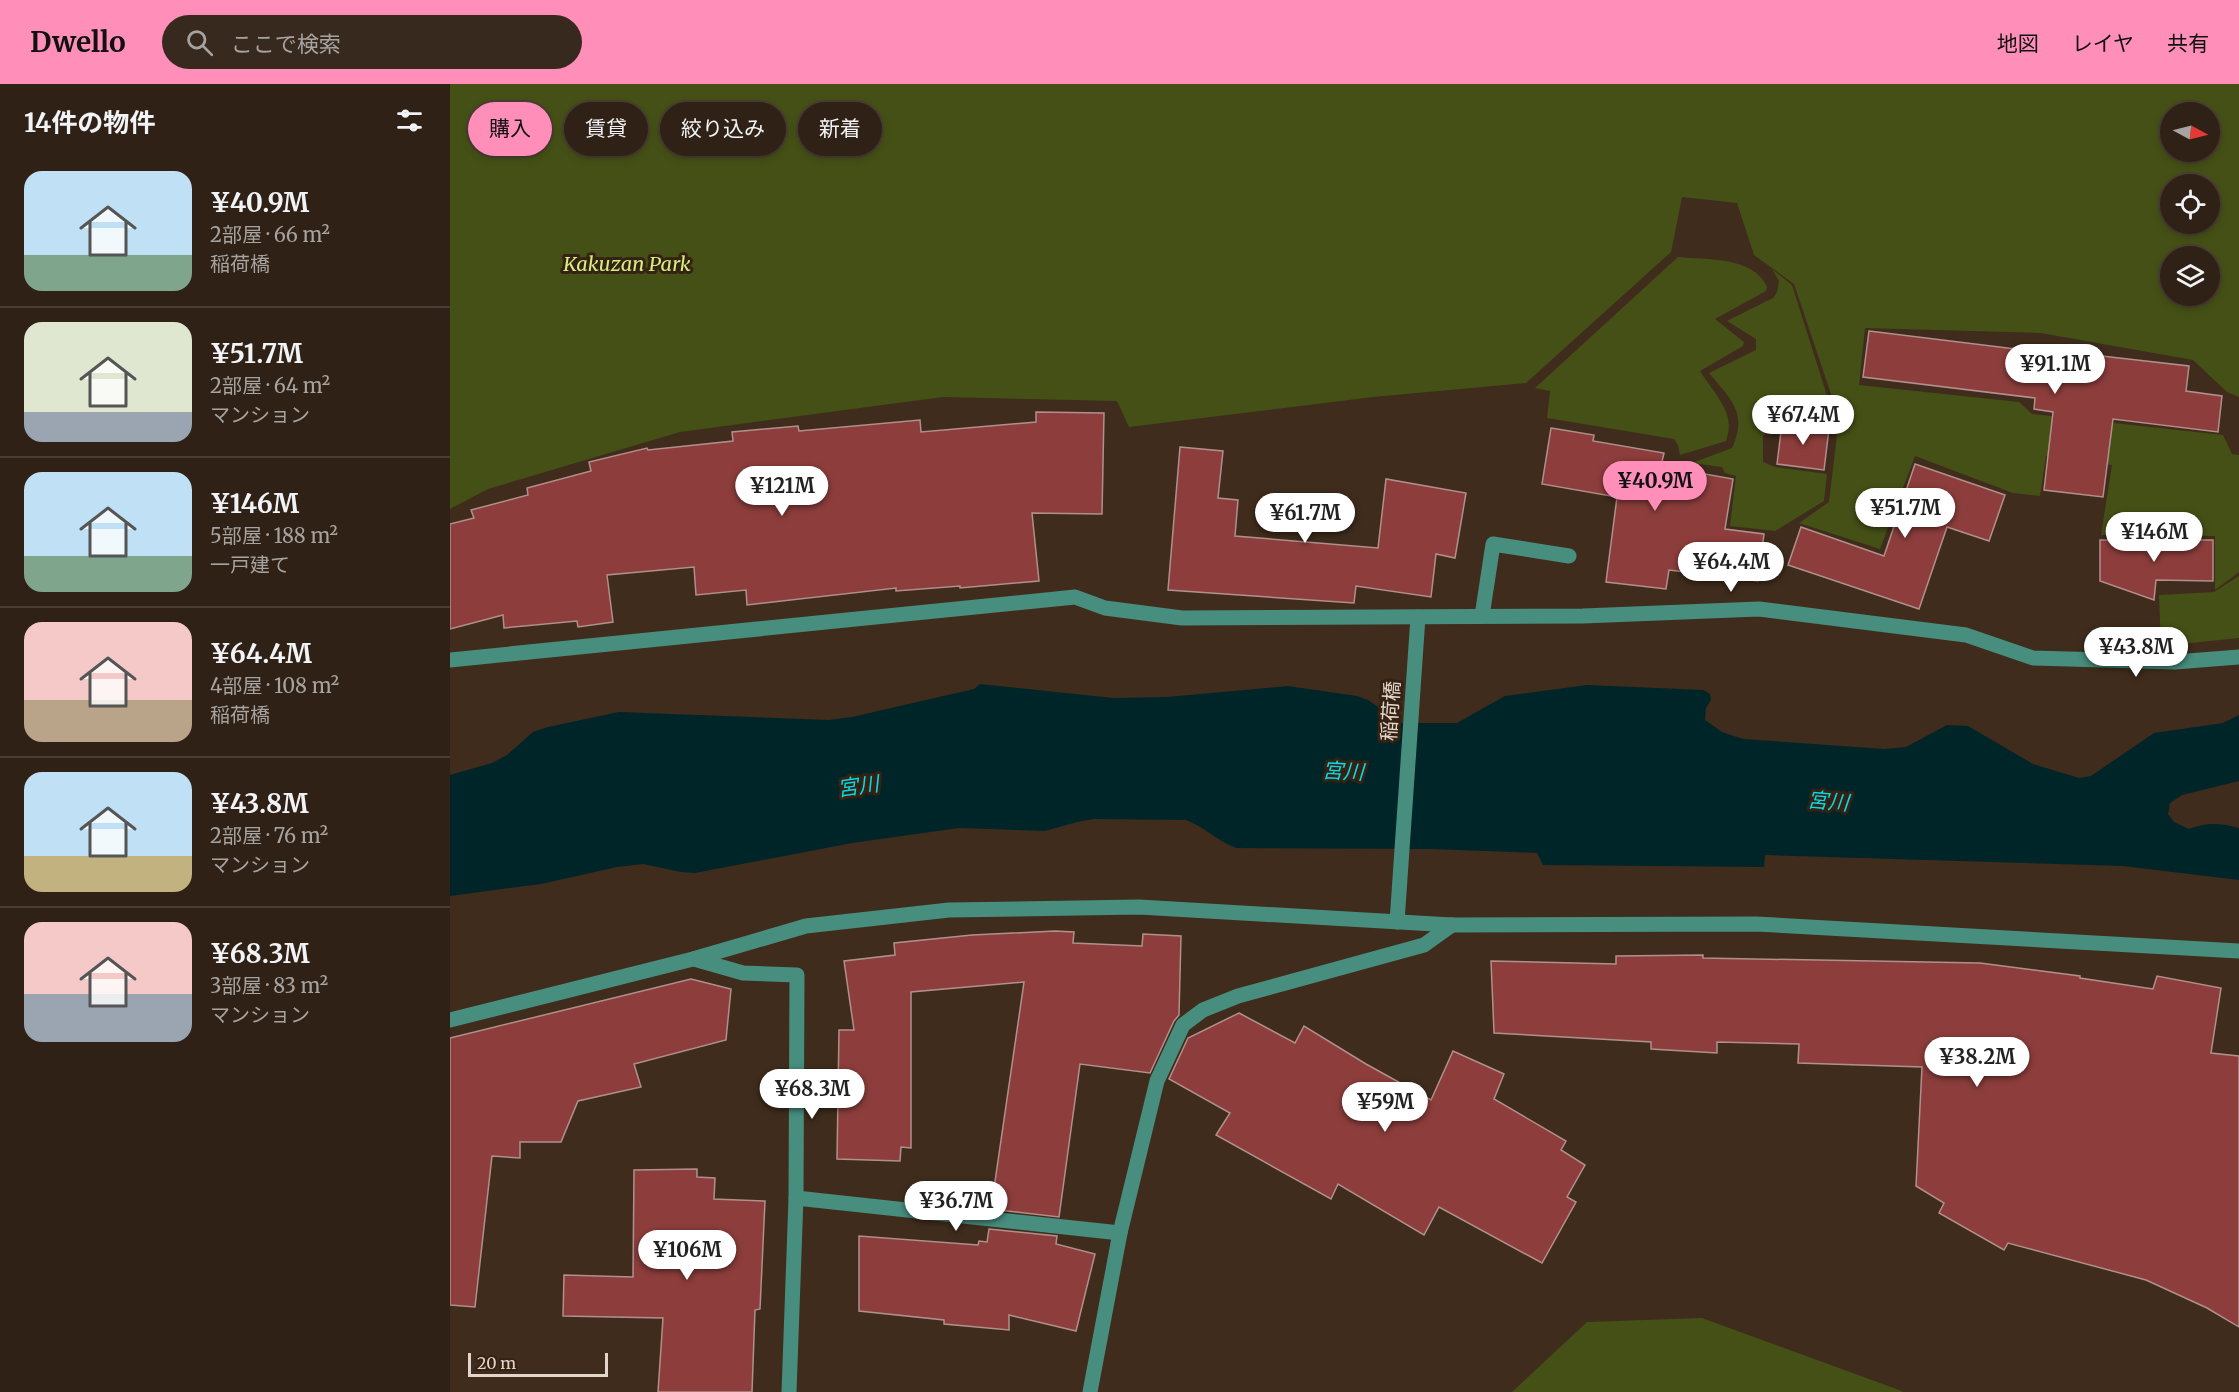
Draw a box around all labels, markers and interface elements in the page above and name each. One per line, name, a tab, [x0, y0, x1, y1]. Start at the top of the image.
search box	[162, 15, 582, 69]
text: Dwello	[30, 24, 126, 60]
icon: search	[183, 26, 216, 59]
text: ここで検索	[231, 30, 341, 58]
text: 地図	[1997, 30, 2039, 57]
text: レイヤ	[2072, 30, 2134, 57]
text: 共有	[2167, 30, 2209, 57]
chip: 購入	[468, 102, 552, 156]
chip: 賃貸	[564, 102, 648, 156]
chip: 絞り込み	[660, 102, 786, 156]
chip: 新着	[798, 102, 882, 156]
north arrow	[2160, 102, 2220, 162]
map controls	[2160, 102, 2220, 306]
icon: filters	[393, 104, 426, 137]
text: 14件の物件	[24, 106, 155, 139]
button: locate	[2160, 174, 2220, 234]
text: ¥40.9M	[210, 186, 309, 219]
icon: home	[72, 195, 144, 267]
text: 2部屋 · 66 m²	[210, 222, 330, 247]
button: layers	[2160, 246, 2220, 306]
text: 稲荷橋	[210, 251, 270, 276]
park label: Kakuzan Park	[562, 251, 691, 276]
text: ¥51.7M	[210, 337, 303, 370]
pin: ¥91.1M	[2006, 344, 2104, 395]
icon: home	[72, 346, 144, 418]
text: ¥91.1M	[2019, 351, 2091, 376]
text: 2部屋 · 64 m²	[210, 373, 330, 398]
pin: ¥67.4M	[1754, 395, 1852, 446]
text: マンション	[210, 402, 310, 427]
text: ¥67.4M	[1766, 402, 1840, 427]
pin: ¥40.9M	[1606, 461, 1704, 512]
pin: ¥121M	[740, 466, 824, 517]
text: ¥40.9M	[1617, 468, 1693, 493]
text: ¥121M	[749, 473, 815, 498]
text: ¥146M	[210, 487, 299, 520]
pin: ¥51.7M	[1856, 488, 1954, 539]
pin: ¥61.7M	[1256, 493, 1354, 544]
text: ¥51.7M	[1869, 495, 1941, 520]
icon: home	[72, 496, 144, 568]
text: ¥61.7M	[1269, 500, 1341, 525]
pin: ¥146M	[2112, 512, 2196, 563]
text: ¥146M	[2120, 519, 2188, 544]
text: 5部屋 · 188 m²	[210, 523, 338, 548]
pin: ¥64.4M	[1682, 542, 1780, 593]
text: ¥64.4M	[1692, 549, 1770, 574]
text: 一戸建て	[210, 552, 290, 577]
pin: ¥43.8M	[2087, 627, 2185, 678]
text: ¥43.8M	[2098, 634, 2174, 659]
text: ¥64.4M	[210, 637, 312, 670]
icon: home	[72, 646, 144, 718]
text: 4部屋 · 108 m²	[210, 673, 339, 698]
street label: 稲荷橋	[1375, 680, 1405, 742]
text: 稲荷橋	[210, 702, 270, 727]
water label: 宮川	[1321, 756, 1367, 786]
water label: 宮川	[835, 769, 883, 802]
water label: 宮川	[1806, 786, 1852, 816]
text: ¥43.8M	[210, 787, 309, 820]
icon: home	[72, 796, 144, 868]
text: 2部屋 · 76 m²	[210, 823, 328, 848]
text: マンション	[210, 852, 310, 877]
text: ¥68.3M	[210, 937, 310, 970]
icon: home	[72, 946, 144, 1018]
text: 3部屋 · 83 m²	[210, 973, 328, 998]
text: マンション	[210, 1002, 310, 1027]
pin: ¥38.2M	[1928, 1037, 2026, 1088]
text: ¥38.2M	[1938, 1044, 2016, 1069]
pin: ¥68.3M	[763, 1069, 861, 1120]
text: ¥68.3M	[774, 1076, 850, 1101]
pin: ¥59M	[1349, 1082, 1421, 1133]
text: ¥59M	[1356, 1089, 1414, 1114]
pin: ¥36.7M	[907, 1181, 1005, 1232]
text: ¥36.7M	[919, 1188, 993, 1213]
pin: ¥106M	[645, 1230, 729, 1281]
text: ¥106M	[652, 1237, 722, 1262]
scale bar	[468, 1350, 608, 1378]
text: 20 m	[477, 1353, 516, 1373]

